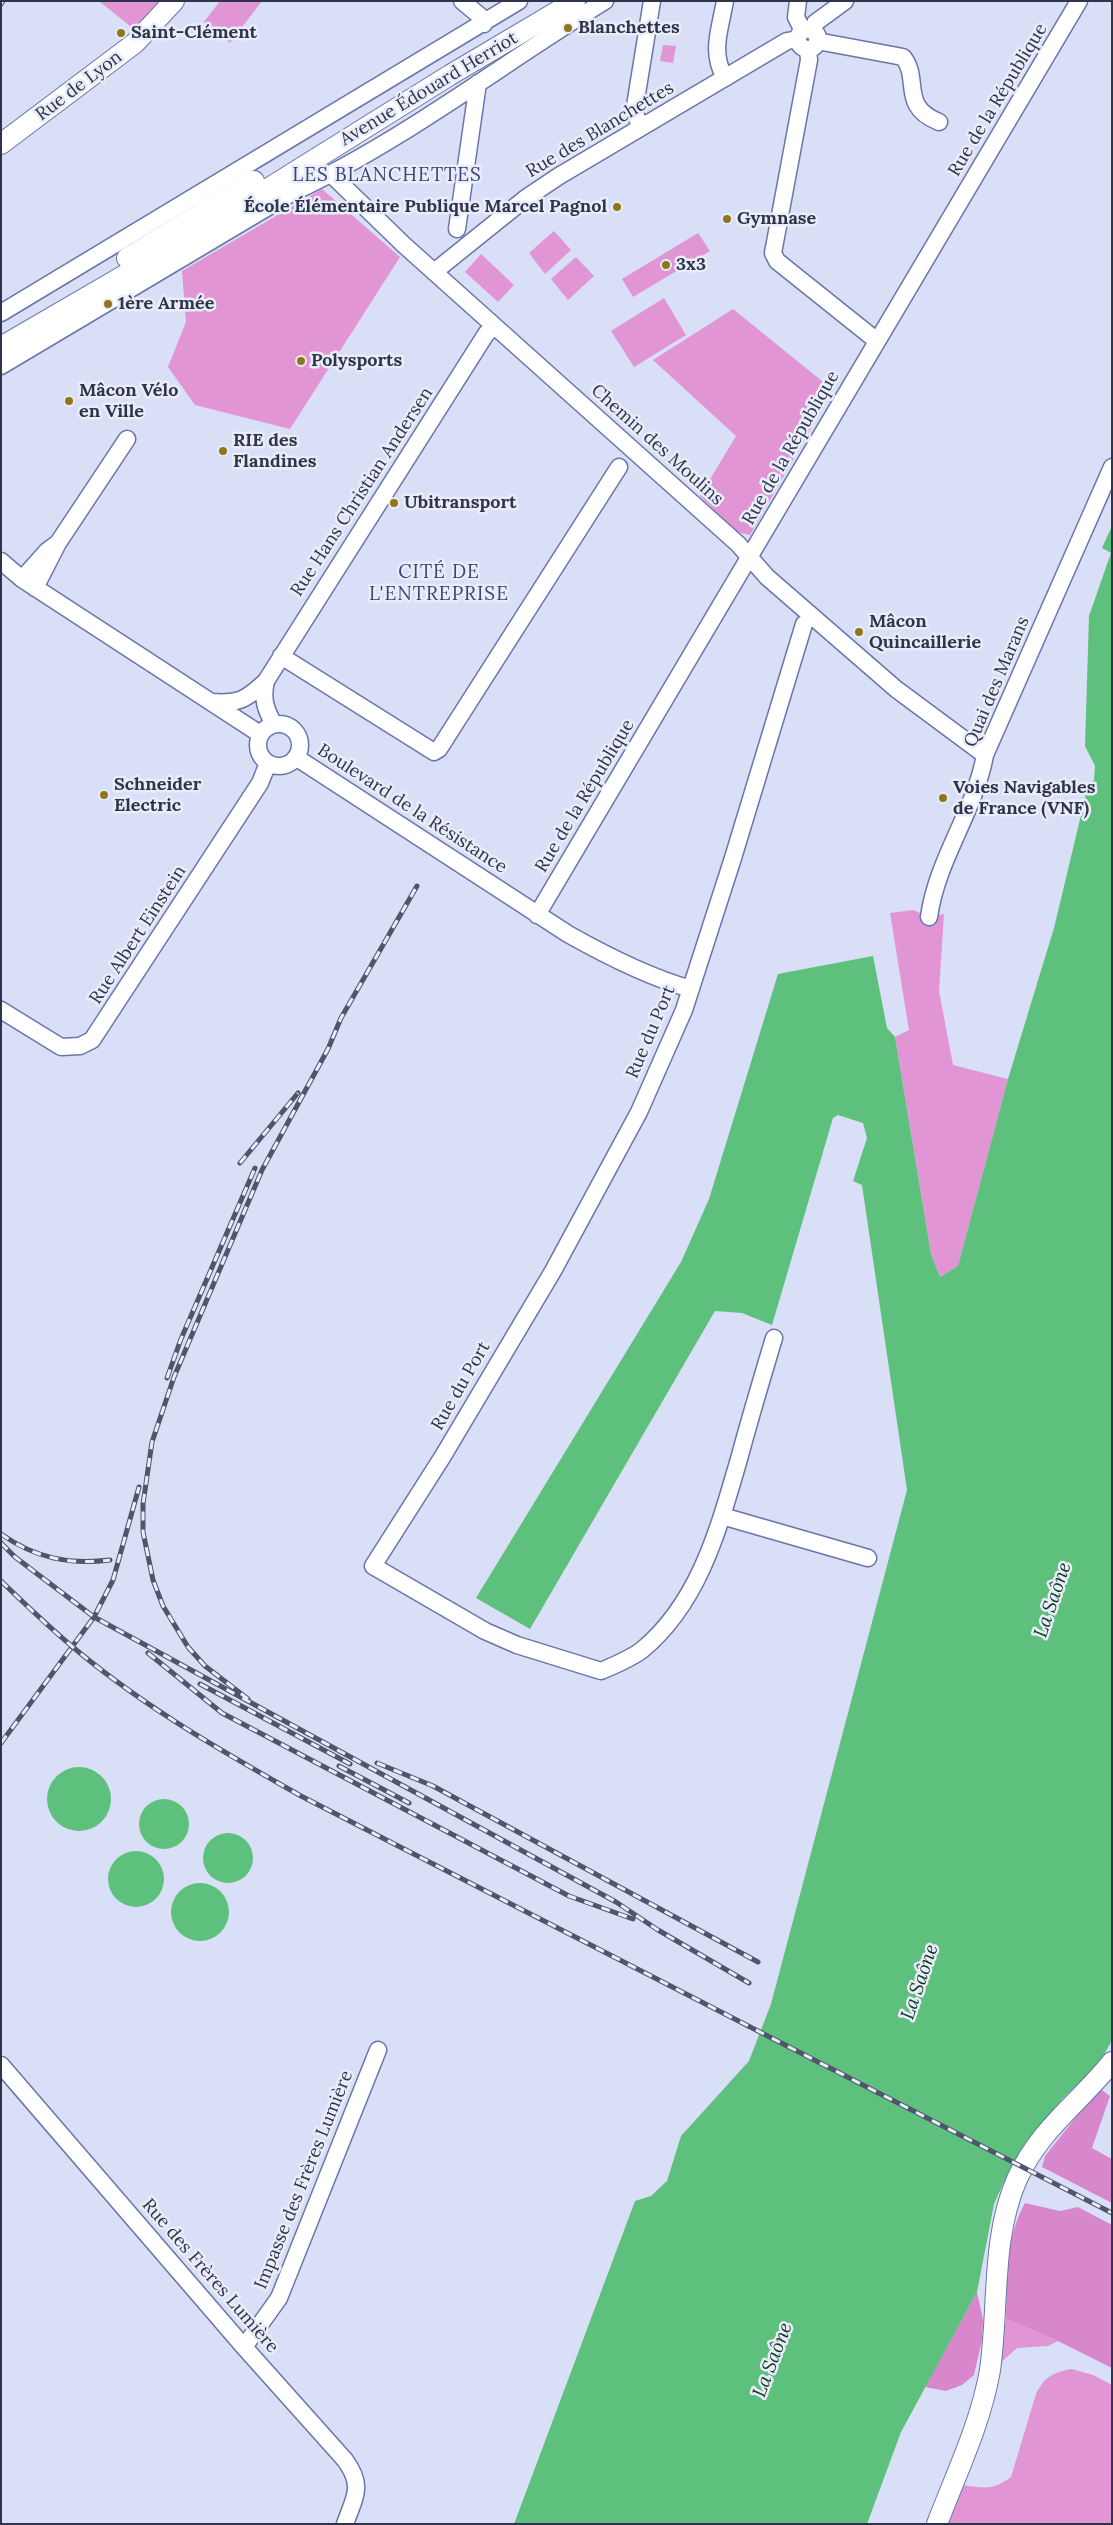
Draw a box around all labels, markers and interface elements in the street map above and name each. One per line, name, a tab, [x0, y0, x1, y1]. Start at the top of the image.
place label: Blanchettes	[578, 17, 680, 39]
street label: Rue de la République	[944, 20, 1052, 180]
place label: Saint-Clément	[131, 22, 257, 44]
marker: Blanchettes	[562, 22, 574, 34]
marker: Saint-Clément	[115, 27, 127, 39]
street label: Avenue Édouard Herriot	[336, 27, 522, 151]
street label: Rue de Lyon	[32, 47, 126, 125]
street label: Rue des Blanchettes	[522, 77, 678, 183]
district label: LES BLANCHETTES	[290, 165, 484, 187]
place label: École Élémentaire Publique Marcel Pagnol	[244, 196, 607, 218]
marker: École Élémentaire Publique Marcel Pagnol	[611, 201, 623, 213]
place label: Gymnase	[737, 208, 816, 230]
marker: Gymnase	[721, 213, 733, 225]
place label: 3x3	[676, 254, 706, 276]
marker: 3x3	[660, 259, 672, 271]
place label: 1ère Armée	[118, 293, 214, 315]
marker: 1ère Armée	[102, 298, 114, 310]
place label: Polysports	[311, 350, 402, 372]
marker: Polysports	[295, 355, 307, 367]
street label: Rue de la République	[738, 367, 844, 529]
place label: Mâcon Vélo en Ville	[79, 380, 178, 422]
street label: Chemin des Moulins	[586, 380, 728, 510]
street label: Rue Hans Christian Andersen	[286, 383, 438, 601]
marker: Mâcon Vélo en Ville	[63, 395, 75, 407]
place label: RIE des Flandines	[233, 430, 316, 472]
marker: RIE des Flandines	[217, 445, 229, 457]
place label: Ubitransport	[404, 492, 517, 514]
marker: Ubitransport	[388, 497, 400, 509]
district label: CITÉ DE L'ENTREPRISE	[368, 562, 510, 606]
place label: Mâcon Quincaillerie	[869, 611, 981, 654]
street label: Quai des Marans	[960, 613, 1034, 751]
marker: Mâcon Quincaillerie	[853, 626, 865, 638]
street label: Rue de la République	[531, 716, 639, 876]
street label: Boulevard de la Résistance	[313, 740, 511, 878]
place label: Schneider Electric	[114, 774, 201, 816]
place label: Voies Navigables de France (VNF)	[953, 777, 1095, 820]
marker: Schneider Electric	[98, 789, 110, 801]
marker: Voies Navigables de France (VNF)	[937, 792, 949, 804]
street label: Rue Albert Einstein	[85, 862, 191, 1008]
street label: Rue du Port	[622, 982, 680, 1082]
street label: Rue du Port	[427, 1338, 495, 1434]
water label: La Saône	[1029, 1559, 1077, 1641]
water label: La Saône	[896, 1941, 944, 2023]
street label: Impasse des Frères Lumière	[250, 2068, 358, 2292]
street label: Rue des Frères Lumière	[137, 2194, 283, 2358]
water label: La Saône	[748, 2319, 798, 2401]

